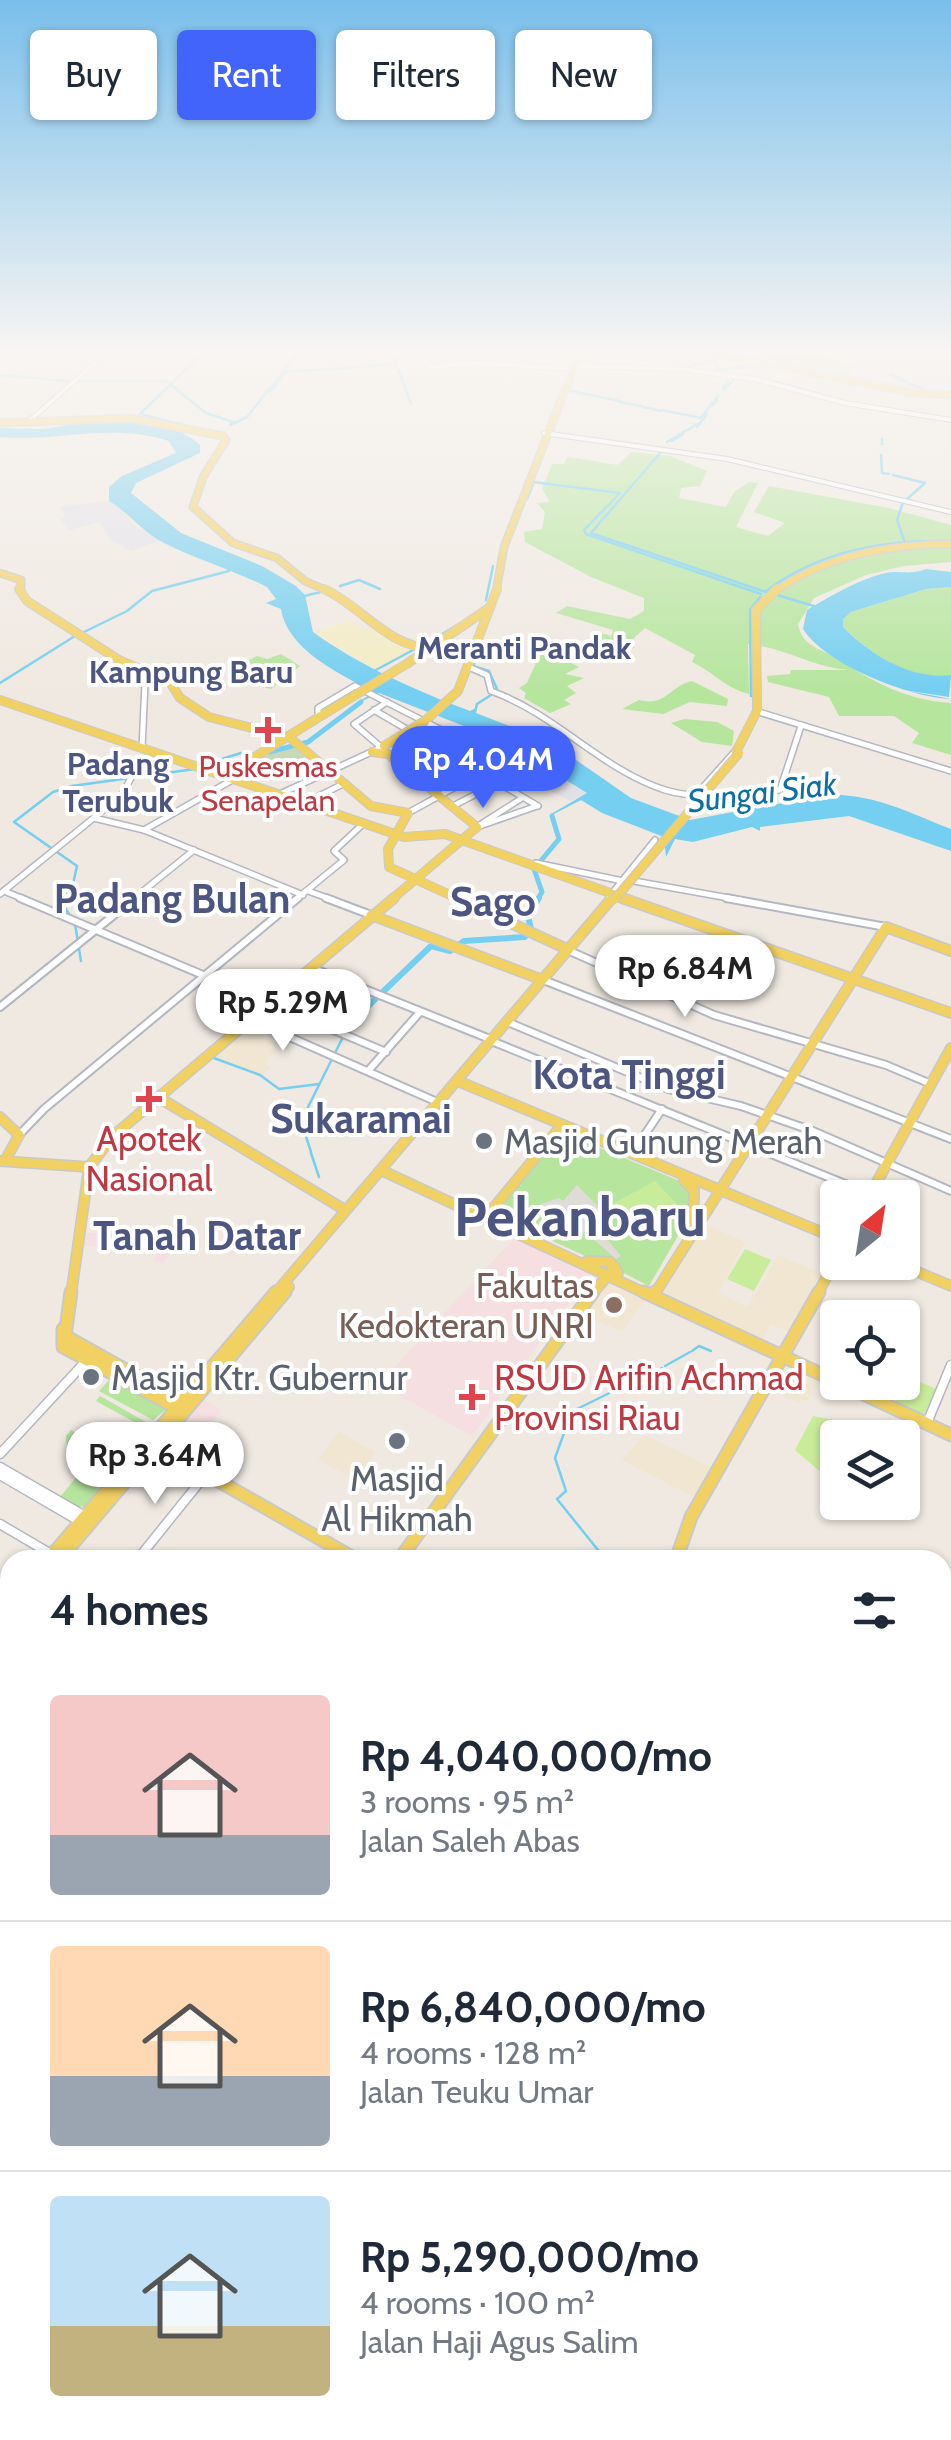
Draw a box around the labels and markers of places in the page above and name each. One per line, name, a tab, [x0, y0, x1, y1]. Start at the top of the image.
marker: Puskesmas Senapelan	[255, 717, 281, 743]
pin: Rp 4.04M	[380, 726, 586, 811]
place label: Puskesmas Senapelan	[199, 748, 337, 819]
pin: Rp 6.84M	[582, 935, 788, 1020]
pin: Rp 5.29M	[180, 969, 386, 1054]
marker: Apotek Nasional	[136, 1086, 162, 1112]
place label: Apotek Nasional	[86, 1117, 213, 1200]
place label: Masjid Gunung Merah	[504, 1120, 823, 1163]
marker: Masjid Gunung Merah	[473, 1130, 495, 1152]
place label: Fakultas Kedokteran UNRI	[338, 1264, 594, 1347]
marker: Fakultas Kedokteran UNRI	[603, 1294, 625, 1316]
place label: Masjid Ktr. Gubernur	[111, 1356, 407, 1399]
place label: RSUD Arifin Achmad Provinsi Riau	[494, 1356, 804, 1439]
marker: Masjid Ktr. Gubernur	[80, 1366, 102, 1388]
marker: RSUD Arifin Achmad Provinsi Riau	[459, 1384, 485, 1410]
pin: Rp 3.64M	[52, 1422, 258, 1507]
marker: Masjid Al Hikmah	[386, 1430, 408, 1452]
place label: Masjid Al Hikmah	[321, 1457, 473, 1540]

